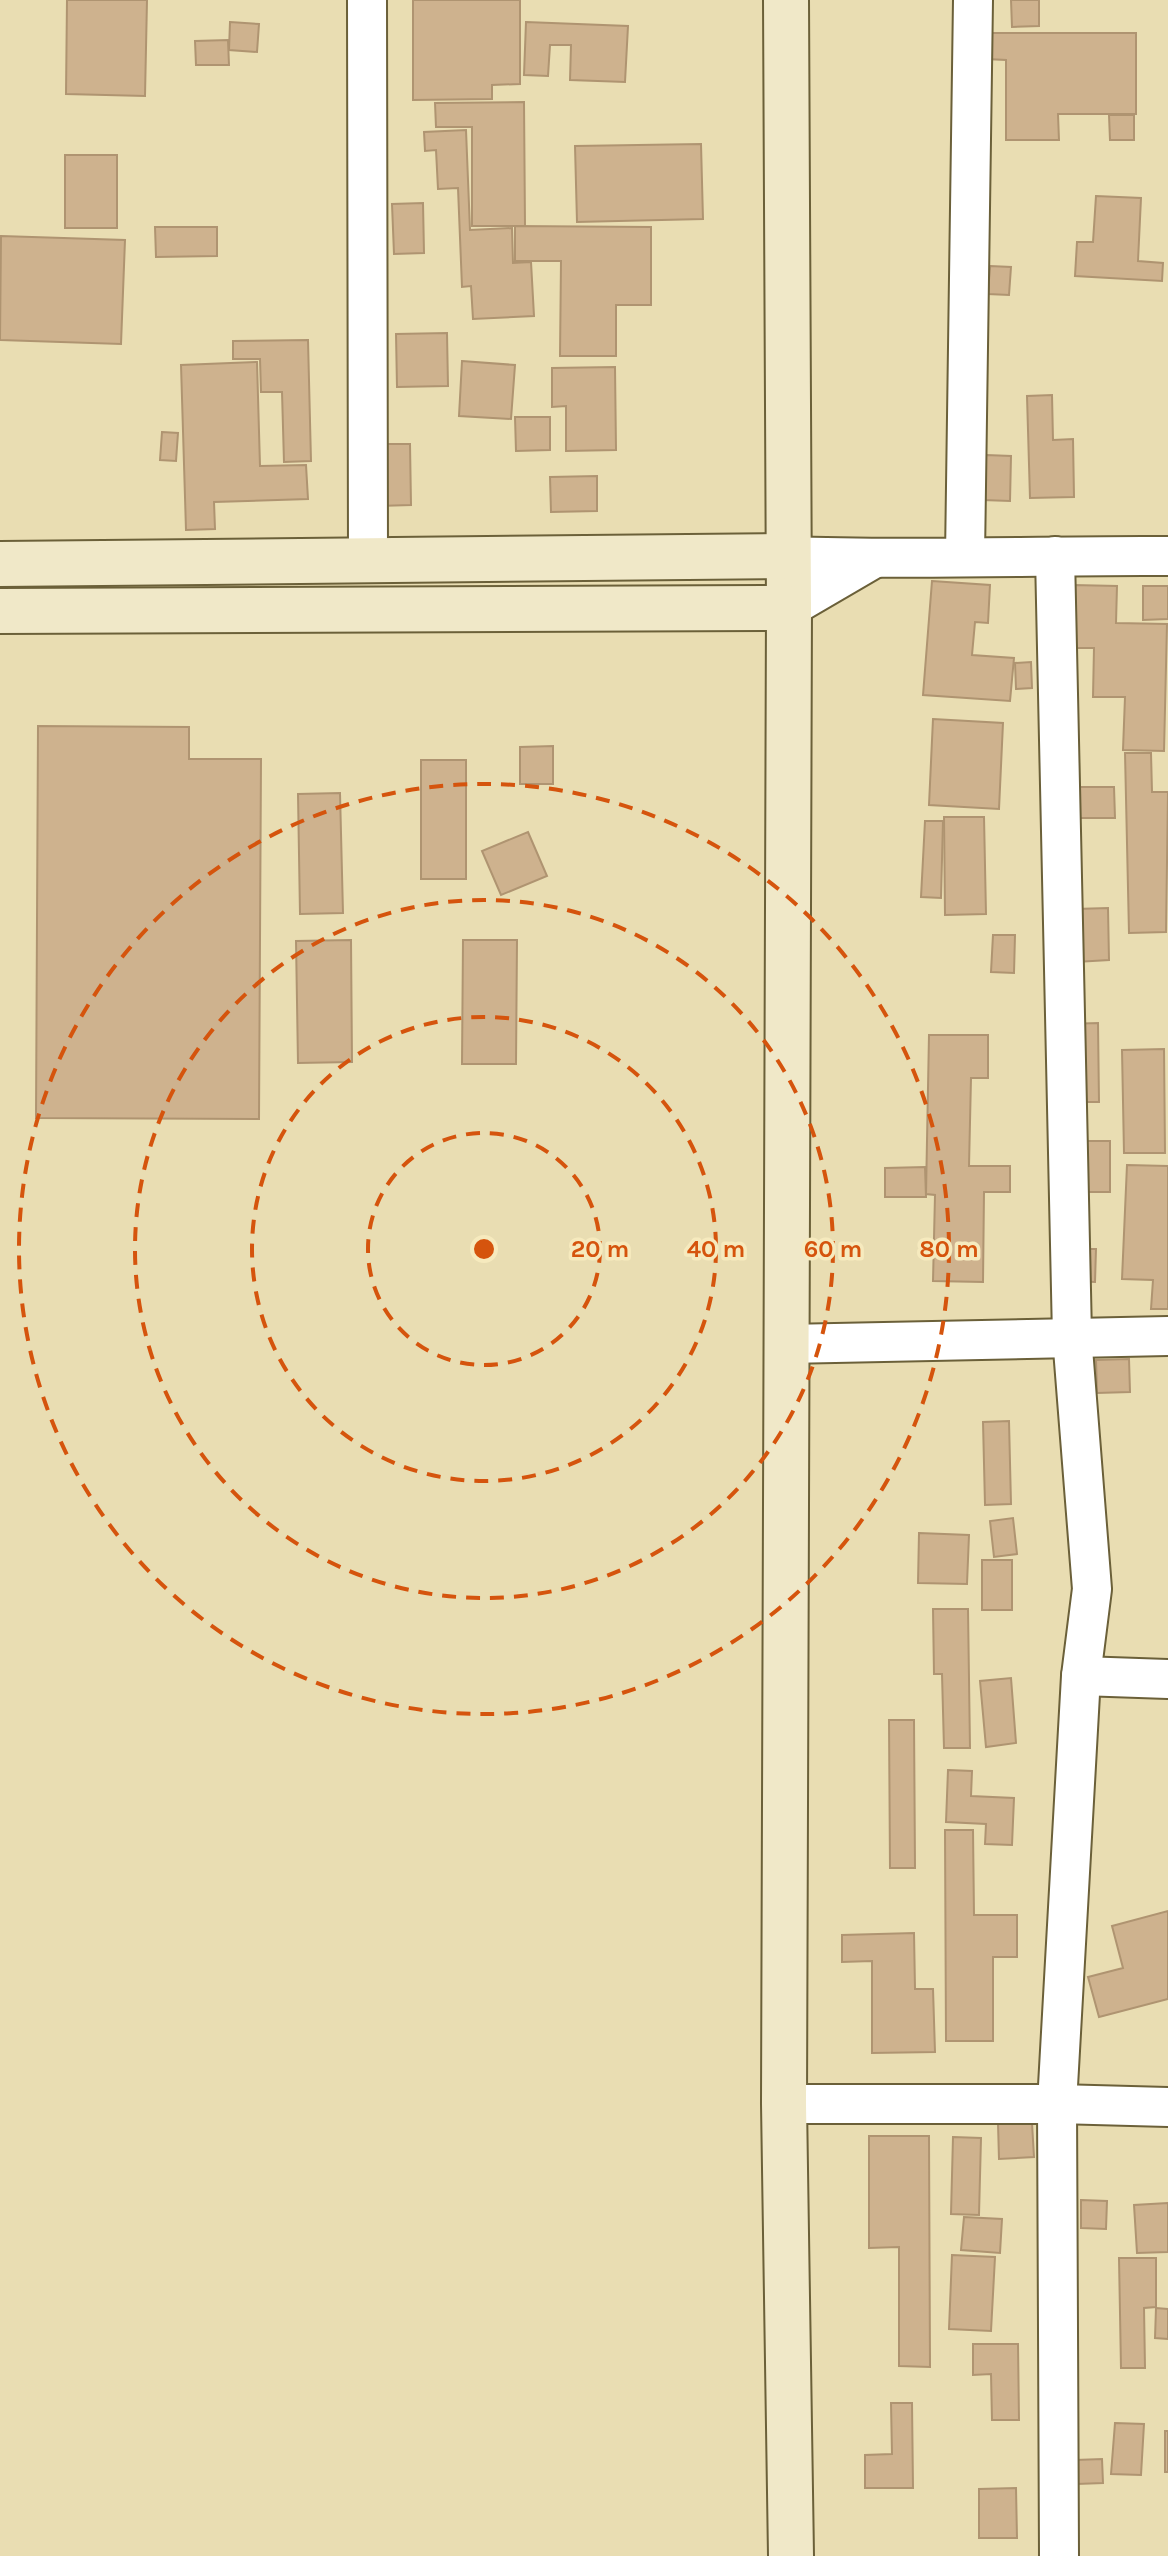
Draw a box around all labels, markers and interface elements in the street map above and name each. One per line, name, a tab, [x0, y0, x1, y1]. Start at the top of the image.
centre of rings	[470, 1235, 498, 1263]
text: 20 m	[571, 1235, 629, 1263]
text: 40 m	[687, 1235, 745, 1263]
text: 60 m	[804, 1235, 862, 1263]
text: 80 m	[919, 1235, 979, 1263]

